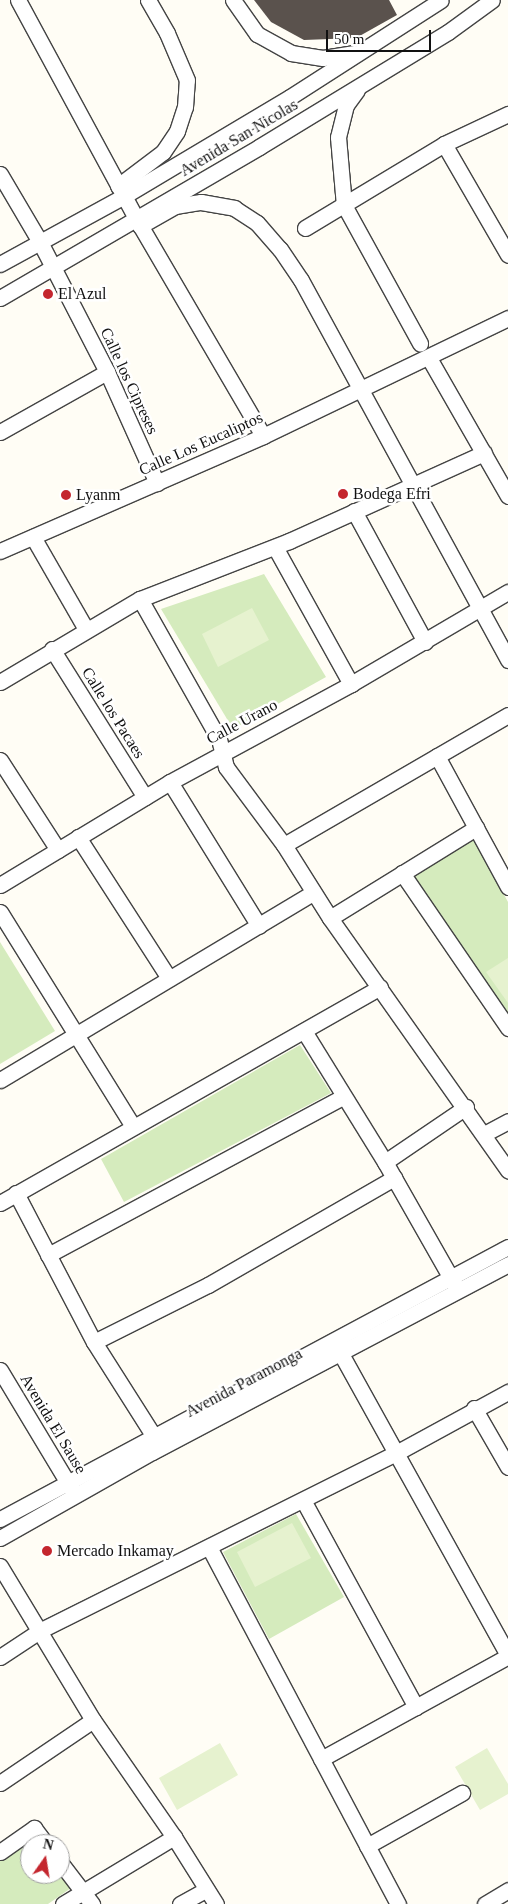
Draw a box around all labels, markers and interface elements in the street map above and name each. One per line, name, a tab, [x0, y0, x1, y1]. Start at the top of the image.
scale bar	[328, 20, 433, 52]
text: 50 m	[334, 31, 364, 47]
street label: Avenida San Nicolas	[177, 95, 301, 181]
place label: El Azul	[58, 284, 107, 304]
marker: El Azul	[42, 288, 54, 300]
street label: Calle los Cipreses	[96, 325, 162, 437]
street label: Calle Los Eucaliptos	[136, 408, 266, 480]
place label: Bodega Efri	[353, 484, 431, 504]
place label: Lyanm	[76, 485, 120, 505]
marker: Bodega Efri	[337, 488, 349, 500]
marker: Lyanm	[60, 489, 72, 501]
street label: Calle los Pacaes	[77, 664, 149, 762]
street label: Calle Urano	[203, 695, 281, 749]
street label: Avenida Paramonga	[183, 1344, 305, 1422]
street label: Avenida El Sause	[16, 1371, 90, 1477]
place label: Mercado Inkamay	[57, 1541, 174, 1561]
marker: Mercado Inkamay	[41, 1545, 53, 1557]
north arrow	[20, 1834, 70, 1884]
text: N	[42, 1836, 55, 1853]

